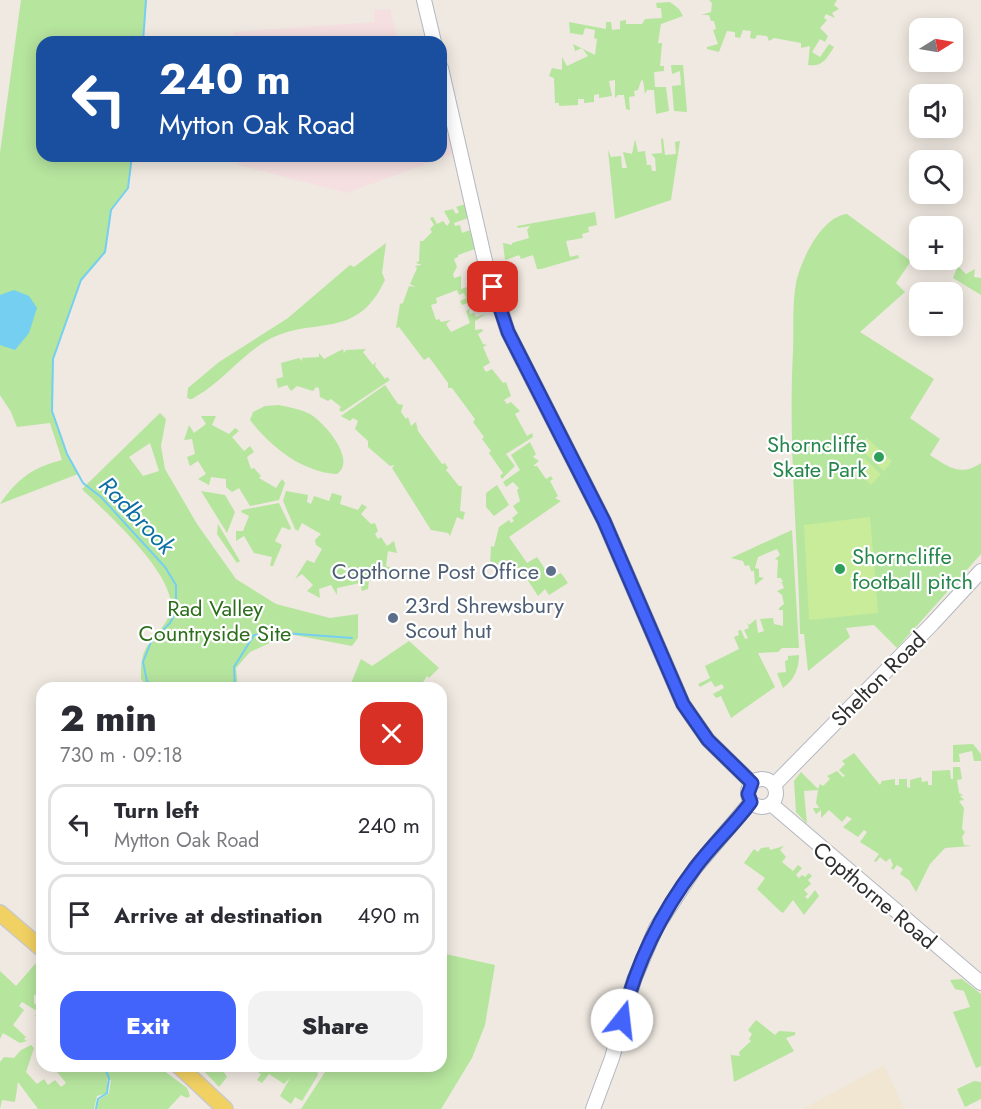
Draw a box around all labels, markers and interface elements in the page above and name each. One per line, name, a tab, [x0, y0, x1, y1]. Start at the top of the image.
north arrow	[909, 18, 963, 72]
map controls	[909, 18, 963, 336]
text: 240 m	[159, 49, 291, 110]
icon: left	[60, 60, 138, 138]
button: sound	[909, 84, 963, 138]
text: Mytton Oak Road	[159, 105, 355, 144]
button: search	[909, 150, 963, 204]
button: +	[909, 216, 963, 270]
pin	[467, 261, 518, 312]
icon: arrive	[476, 270, 509, 303]
button: −	[909, 282, 963, 336]
place label: Shorncliffe Skate Park	[767, 428, 867, 485]
marker: Shorncliffe Skate Park	[872, 450, 886, 464]
water label: Radbrook	[91, 468, 184, 563]
place label: Shorncliffe football pitch	[852, 540, 973, 597]
place label: Copthorne Post Office	[332, 555, 539, 587]
marker: Shorncliffe football pitch	[833, 562, 847, 576]
marker: Copthorne Post Office	[544, 564, 558, 578]
place label: 23rd Shrewsbury Scout hut	[405, 589, 564, 646]
park label: Rad Valley Countryside Site	[139, 592, 291, 649]
marker: 23rd Shrewsbury Scout hut	[386, 611, 400, 625]
street label: Shelton Road	[823, 624, 933, 734]
text: 2 min	[60, 692, 157, 744]
button: close	[360, 702, 423, 765]
text: 730 m · 09:18	[60, 741, 182, 770]
text: Turn left	[114, 794, 199, 826]
icon: left	[63, 808, 96, 841]
text: 240 m	[358, 809, 420, 841]
text: Mytton Oak Road	[114, 826, 259, 855]
street label: Copthorne Road	[806, 834, 944, 956]
icon: arrive	[63, 898, 96, 931]
text: Arrive at destination	[114, 899, 323, 931]
text: 490 m	[358, 899, 420, 931]
position arrow	[590, 988, 654, 1052]
button: Exit	[60, 991, 236, 1060]
button: Share	[248, 991, 423, 1060]

